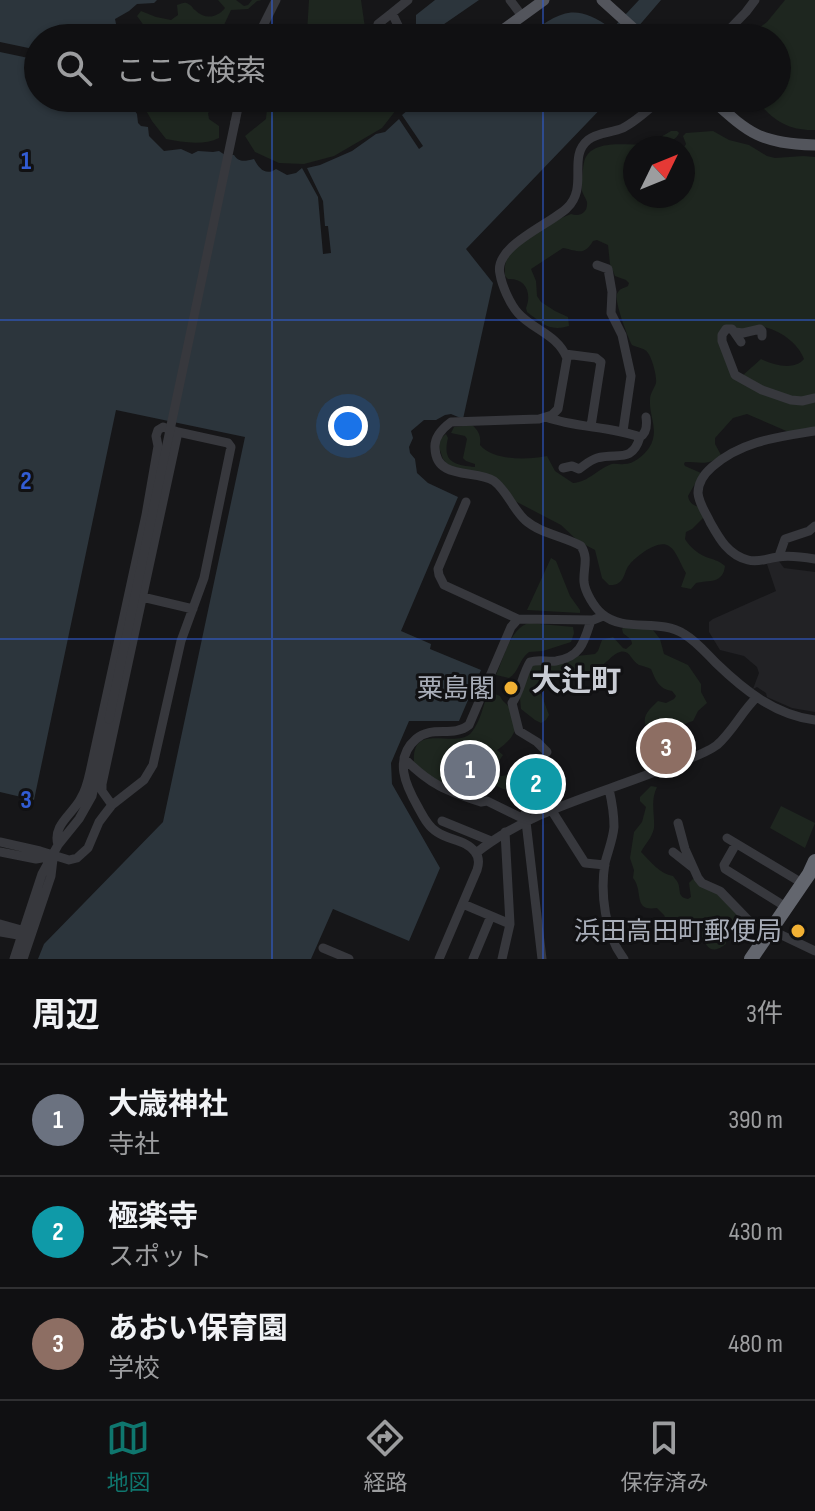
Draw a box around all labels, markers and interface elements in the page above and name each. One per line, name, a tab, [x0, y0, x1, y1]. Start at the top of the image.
search box	[24, 24, 791, 112]
icon: search	[52, 46, 96, 90]
text: ここで検索	[116, 54, 266, 90]
north arrow	[623, 136, 695, 208]
text: 1	[21, 146, 31, 177]
your location	[328, 406, 368, 446]
text: 2	[20, 466, 32, 497]
district label: 大辻町	[531, 664, 621, 700]
place label: 粟島閣	[417, 674, 495, 705]
marker: 粟島閣	[502, 679, 520, 697]
pin: 3	[640, 718, 692, 778]
pin: 1	[444, 740, 496, 800]
pin: 2	[510, 754, 562, 814]
text: 3	[20, 785, 32, 816]
place label: 浜田高田町郵便局	[574, 917, 782, 948]
marker: 浜田高田町郵便局	[789, 922, 807, 940]
text: 周辺	[32, 995, 100, 1036]
text: 3件	[746, 999, 783, 1030]
text: 大歳神社	[108, 1087, 228, 1123]
text: 1	[53, 1105, 63, 1136]
text: 390 m	[728, 1105, 783, 1136]
text: 寺社	[108, 1130, 160, 1161]
text: 極楽寺	[108, 1199, 198, 1235]
text: 2	[52, 1217, 64, 1248]
text: 430 m	[729, 1217, 783, 1248]
text: スポット	[108, 1242, 212, 1273]
text: あおい保育園	[108, 1311, 288, 1347]
text: 3	[52, 1329, 64, 1360]
text: 480 m	[728, 1329, 783, 1360]
text: 学校	[108, 1354, 160, 1385]
tab: 地図	[106, 1416, 151, 1497]
tab: 経路	[363, 1416, 408, 1497]
tab: 保存済み	[620, 1416, 709, 1497]

